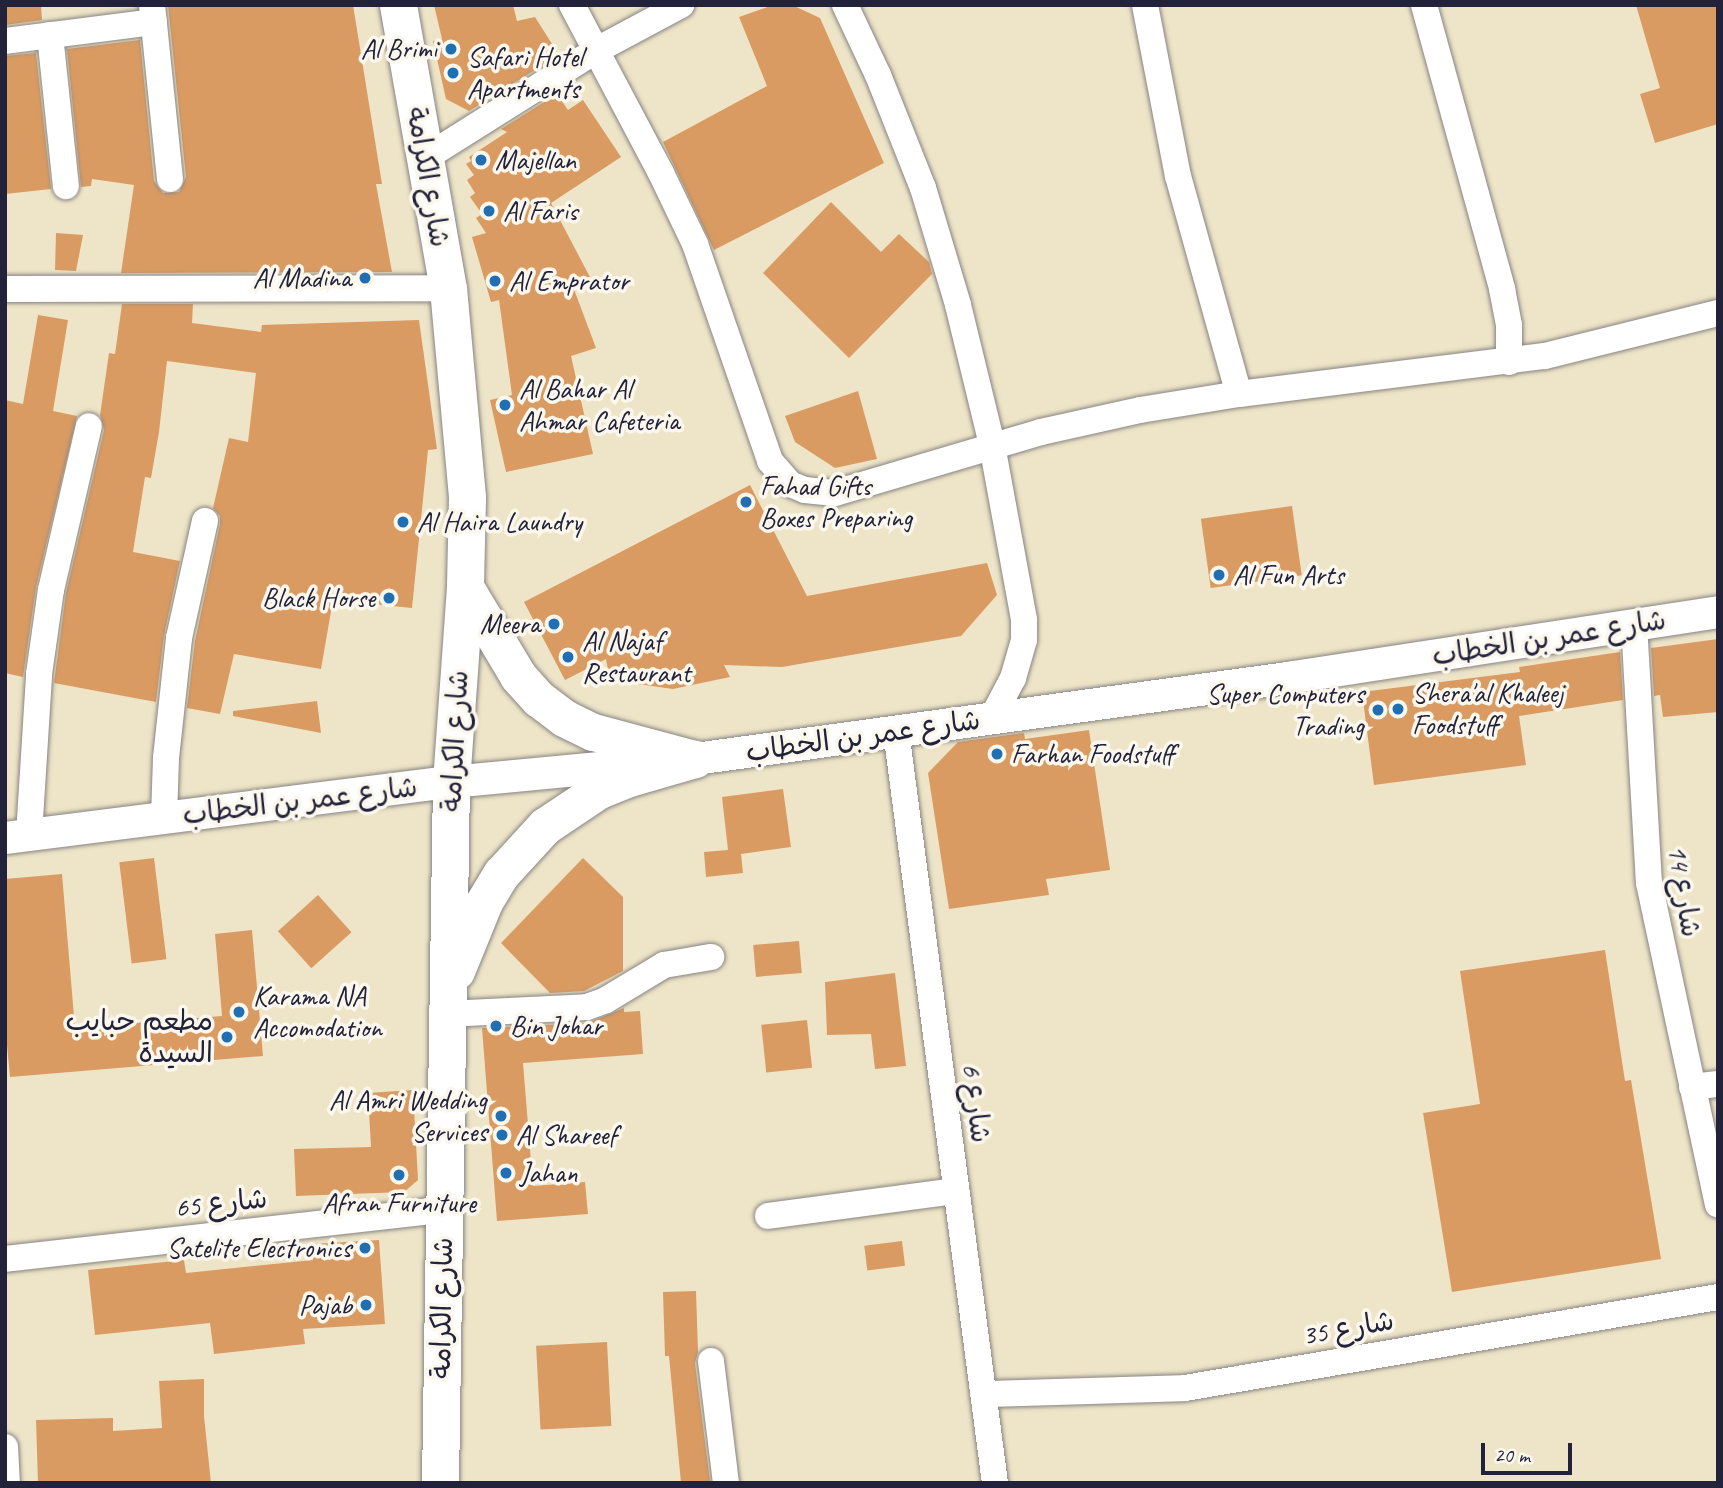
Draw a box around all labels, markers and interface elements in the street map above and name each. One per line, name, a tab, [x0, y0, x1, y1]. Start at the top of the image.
place label: Al Brimi	[359, 32, 437, 66]
place label: Safari Hotel Apartments	[467, 40, 583, 106]
marker: Al Brimi	[443, 41, 459, 57]
marker: Safari Hotel Apartments	[445, 65, 461, 81]
street label: شارع الكرامة	[399, 104, 457, 250]
place label: Majellan	[495, 143, 576, 177]
marker: Majellan	[473, 152, 489, 168]
place label: Al Faris	[503, 194, 578, 228]
marker: Al Faris	[481, 203, 497, 219]
place label: Al Madina	[253, 261, 351, 295]
place label: Al Emprator	[509, 264, 627, 298]
marker: Al Madina	[357, 270, 373, 286]
marker: Al Emprator	[487, 273, 503, 289]
place label: Al Bahar Al Ahmar Cafeteria	[519, 372, 680, 438]
marker: Al Bahar Al Ahmar Cafeteria	[497, 397, 513, 413]
place label: Fahad Gifts Boxes Preparing	[760, 469, 911, 535]
marker: Fahad Gifts Boxes Preparing	[738, 494, 754, 510]
place label: Al Haira Laundry	[417, 505, 582, 539]
marker: Al Haira Laundry	[395, 514, 411, 530]
place label: Al Fun Arts	[1233, 558, 1343, 592]
marker: Al Fun Arts	[1211, 567, 1227, 583]
place label: Black Horse	[262, 581, 375, 615]
marker: Black Horse	[381, 590, 397, 606]
street label: شارع عمر بن الخطاب	[1430, 603, 1668, 673]
place label: Meera	[480, 607, 540, 641]
marker: Meera	[546, 616, 562, 632]
place label: Al Najaf Restaurant	[582, 624, 690, 690]
marker: Al Najaf Restaurant	[560, 649, 576, 665]
street label: شارع الكرامة	[435, 669, 475, 813]
place label: Shera'al Khaleej Foodstuff	[1412, 676, 1565, 742]
place label: Super Computers Trading	[1206, 677, 1364, 743]
marker: Shera'al Khaleej Foodstuff	[1390, 701, 1406, 717]
marker: Super Computers Trading	[1370, 702, 1386, 718]
street label: شارع عمر بن الخطاب	[744, 703, 982, 769]
place label: Farhan Foodstuff	[1011, 737, 1175, 771]
marker: Farhan Foodstuff	[989, 746, 1005, 762]
street label: شارع عمر بن الخطاب	[181, 770, 419, 832]
street label: شارع 14	[1660, 843, 1708, 939]
place label: Karama NA Accomodation	[253, 979, 382, 1045]
place label: مطعم حبايب السيدة	[66, 1004, 213, 1070]
marker: Karama NA Accomodation	[231, 1004, 247, 1020]
place label: Bin Johar	[510, 1009, 602, 1043]
marker: Bin Johar	[488, 1018, 504, 1034]
marker: مطعم حبايب السيدة	[219, 1029, 235, 1045]
street label: شارع 6	[954, 1061, 998, 1145]
place label: Al Amri Wedding Services	[330, 1083, 487, 1149]
marker: Al Amri Wedding Services	[493, 1108, 509, 1124]
place label: Al Shareef	[516, 1118, 617, 1152]
marker: Al Shareef	[494, 1127, 510, 1143]
place label: Jahan	[520, 1156, 577, 1190]
marker: Jahan	[498, 1165, 514, 1181]
marker: Afran Furniture	[391, 1167, 407, 1183]
street label: شارع 65	[173, 1181, 269, 1225]
place label: Afran Furniture	[322, 1186, 476, 1220]
place label: Satelite Electronics	[166, 1231, 351, 1265]
street label: شارع الكرامة	[424, 1237, 460, 1379]
marker: Satelite Electronics	[357, 1240, 373, 1256]
place label: Pajab	[299, 1288, 352, 1322]
marker: Pajab	[358, 1297, 374, 1313]
street label: شارع 35	[1300, 1303, 1396, 1353]
scale bar	[1485, 1428, 1576, 1472]
text: 20 m	[1494, 1442, 1530, 1468]

